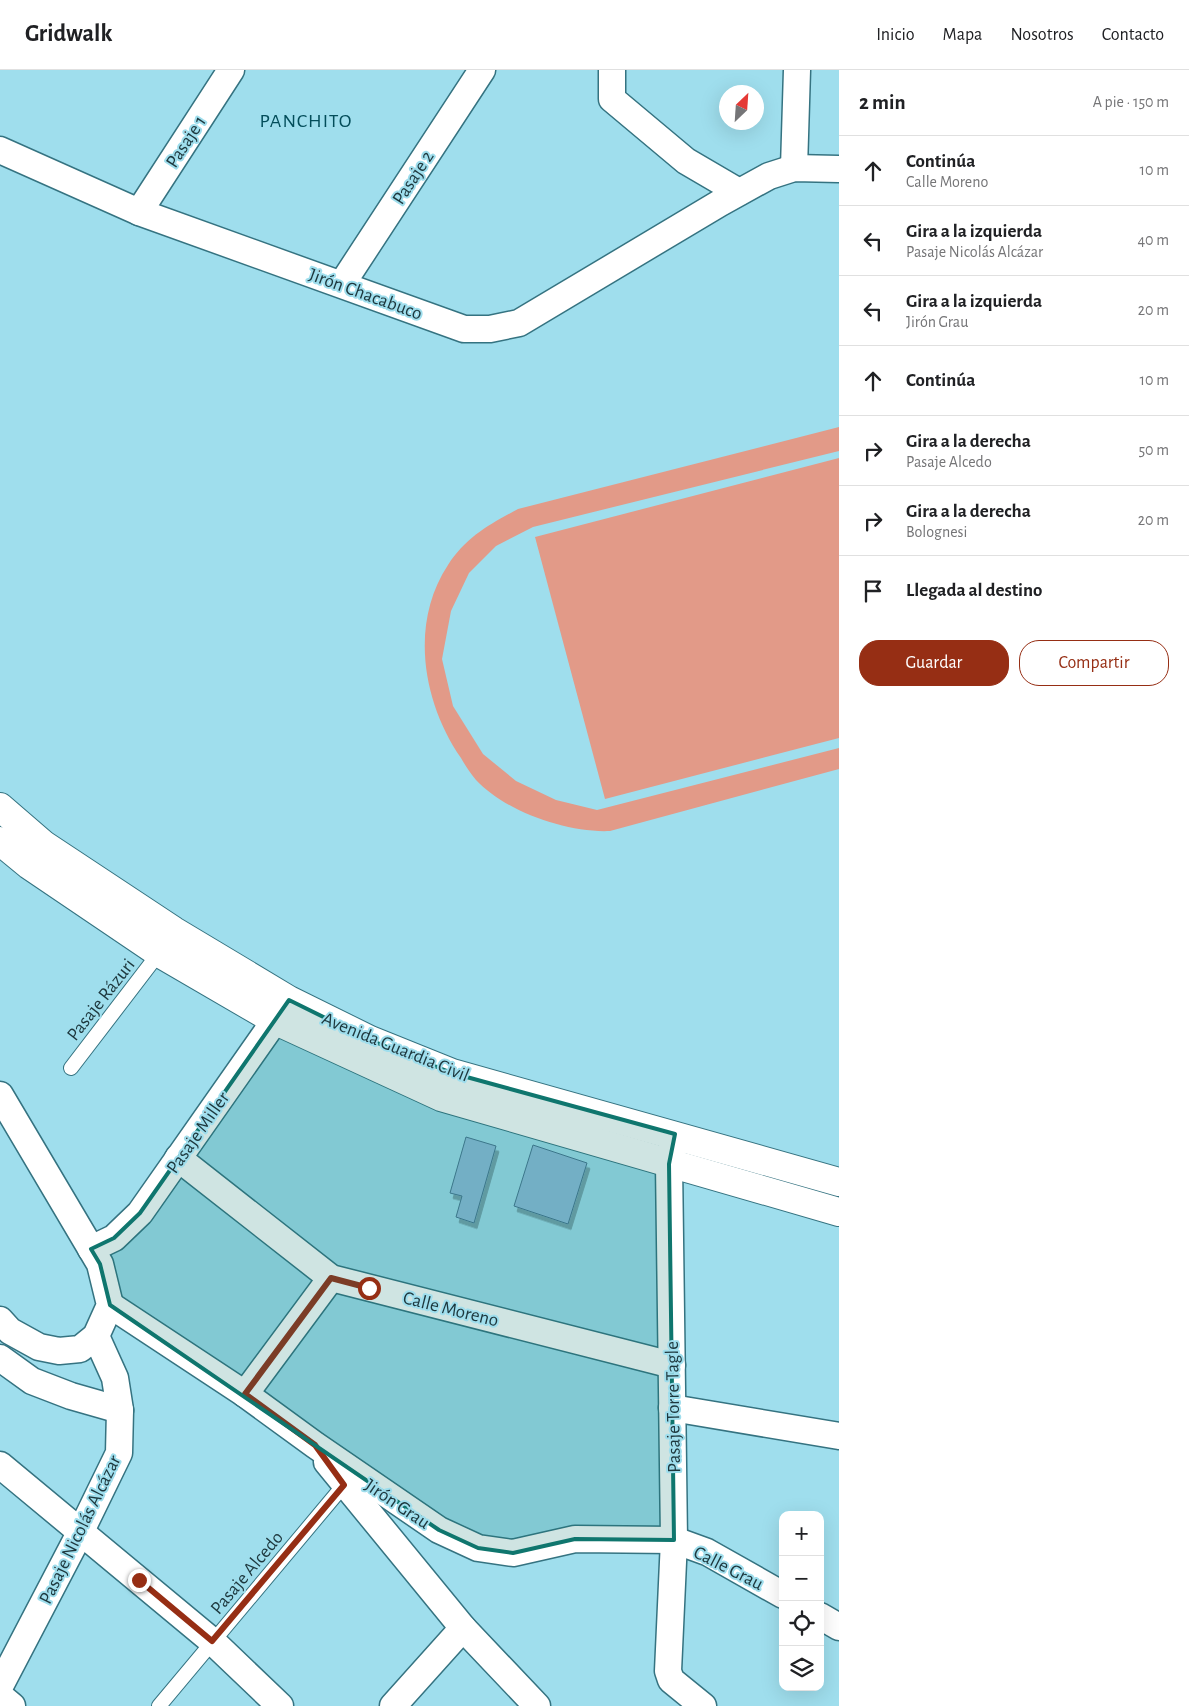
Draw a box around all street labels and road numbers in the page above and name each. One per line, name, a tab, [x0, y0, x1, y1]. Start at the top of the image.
street label: Pasaje 1	[163, 113, 210, 171]
street label: Pasaje 2	[389, 147, 438, 208]
street label: Jirón Chacabuco	[306, 265, 425, 324]
street label: Pasaje Rázuri	[64, 955, 139, 1044]
street label: Avenida Guardia Civil	[319, 1009, 472, 1086]
street label: Pasaje Miller	[163, 1089, 233, 1177]
street label: Calle Moreno	[401, 1288, 500, 1330]
street label: Pasaje Torre Tagle	[663, 1341, 684, 1473]
street label: Pasaje Nicolás Alcázar	[36, 1452, 125, 1607]
street label: Jirón Grau	[361, 1476, 433, 1533]
street label: Pasaje Alcedo	[207, 1528, 287, 1618]
street label: Calle Grau	[690, 1543, 766, 1594]

